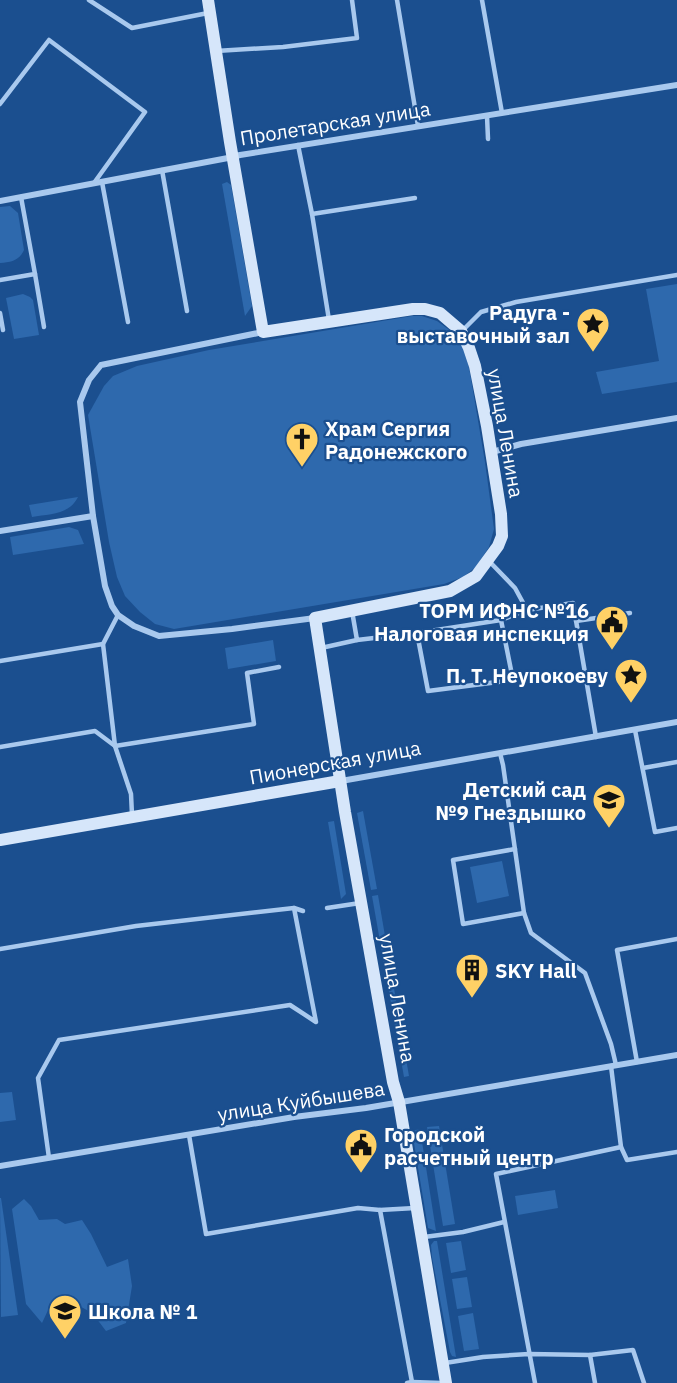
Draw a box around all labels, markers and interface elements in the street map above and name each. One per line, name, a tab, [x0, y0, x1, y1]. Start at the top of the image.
street label: Пролетарская улица	[238, 95, 432, 151]
place label: Радуга - выставочный зал	[397, 299, 570, 349]
place icon: Радуга - выставочный зал	[575, 306, 611, 353]
street label: улица Ленина	[481, 366, 531, 500]
place label: Храм Сергия Радонежского	[325, 415, 467, 465]
church icon: Храм Сергия Радонежского	[284, 421, 320, 468]
place label: ТОРМ ИФНС №16 Налоговая инспекция	[374, 597, 589, 647]
public building icon: ТОРМ ИФНС №16 Налоговая инспекция	[594, 604, 630, 651]
place icon: П. Т. Неупокоеву	[613, 657, 649, 704]
place label: П. Т. Неупокоеву	[446, 662, 608, 689]
street label: Пионерская улица	[247, 734, 423, 790]
place label: Детский сад №9 Гнездышко	[436, 776, 586, 826]
school or university icon: Детский сад №9 Гнездышко	[591, 782, 627, 829]
street label: улица Ленина	[373, 931, 423, 1065]
building icon: SKY Hall	[454, 952, 490, 999]
place label: SKY Hall	[495, 957, 577, 984]
street label: улица Куйбышева	[215, 1074, 387, 1128]
place label: Городской расчетный центр	[384, 1121, 554, 1171]
public building icon: Городской расчетный центр	[343, 1127, 379, 1174]
school or university icon: Школа № 1	[47, 1293, 83, 1340]
place label: Школа № 1	[88, 1298, 198, 1325]

